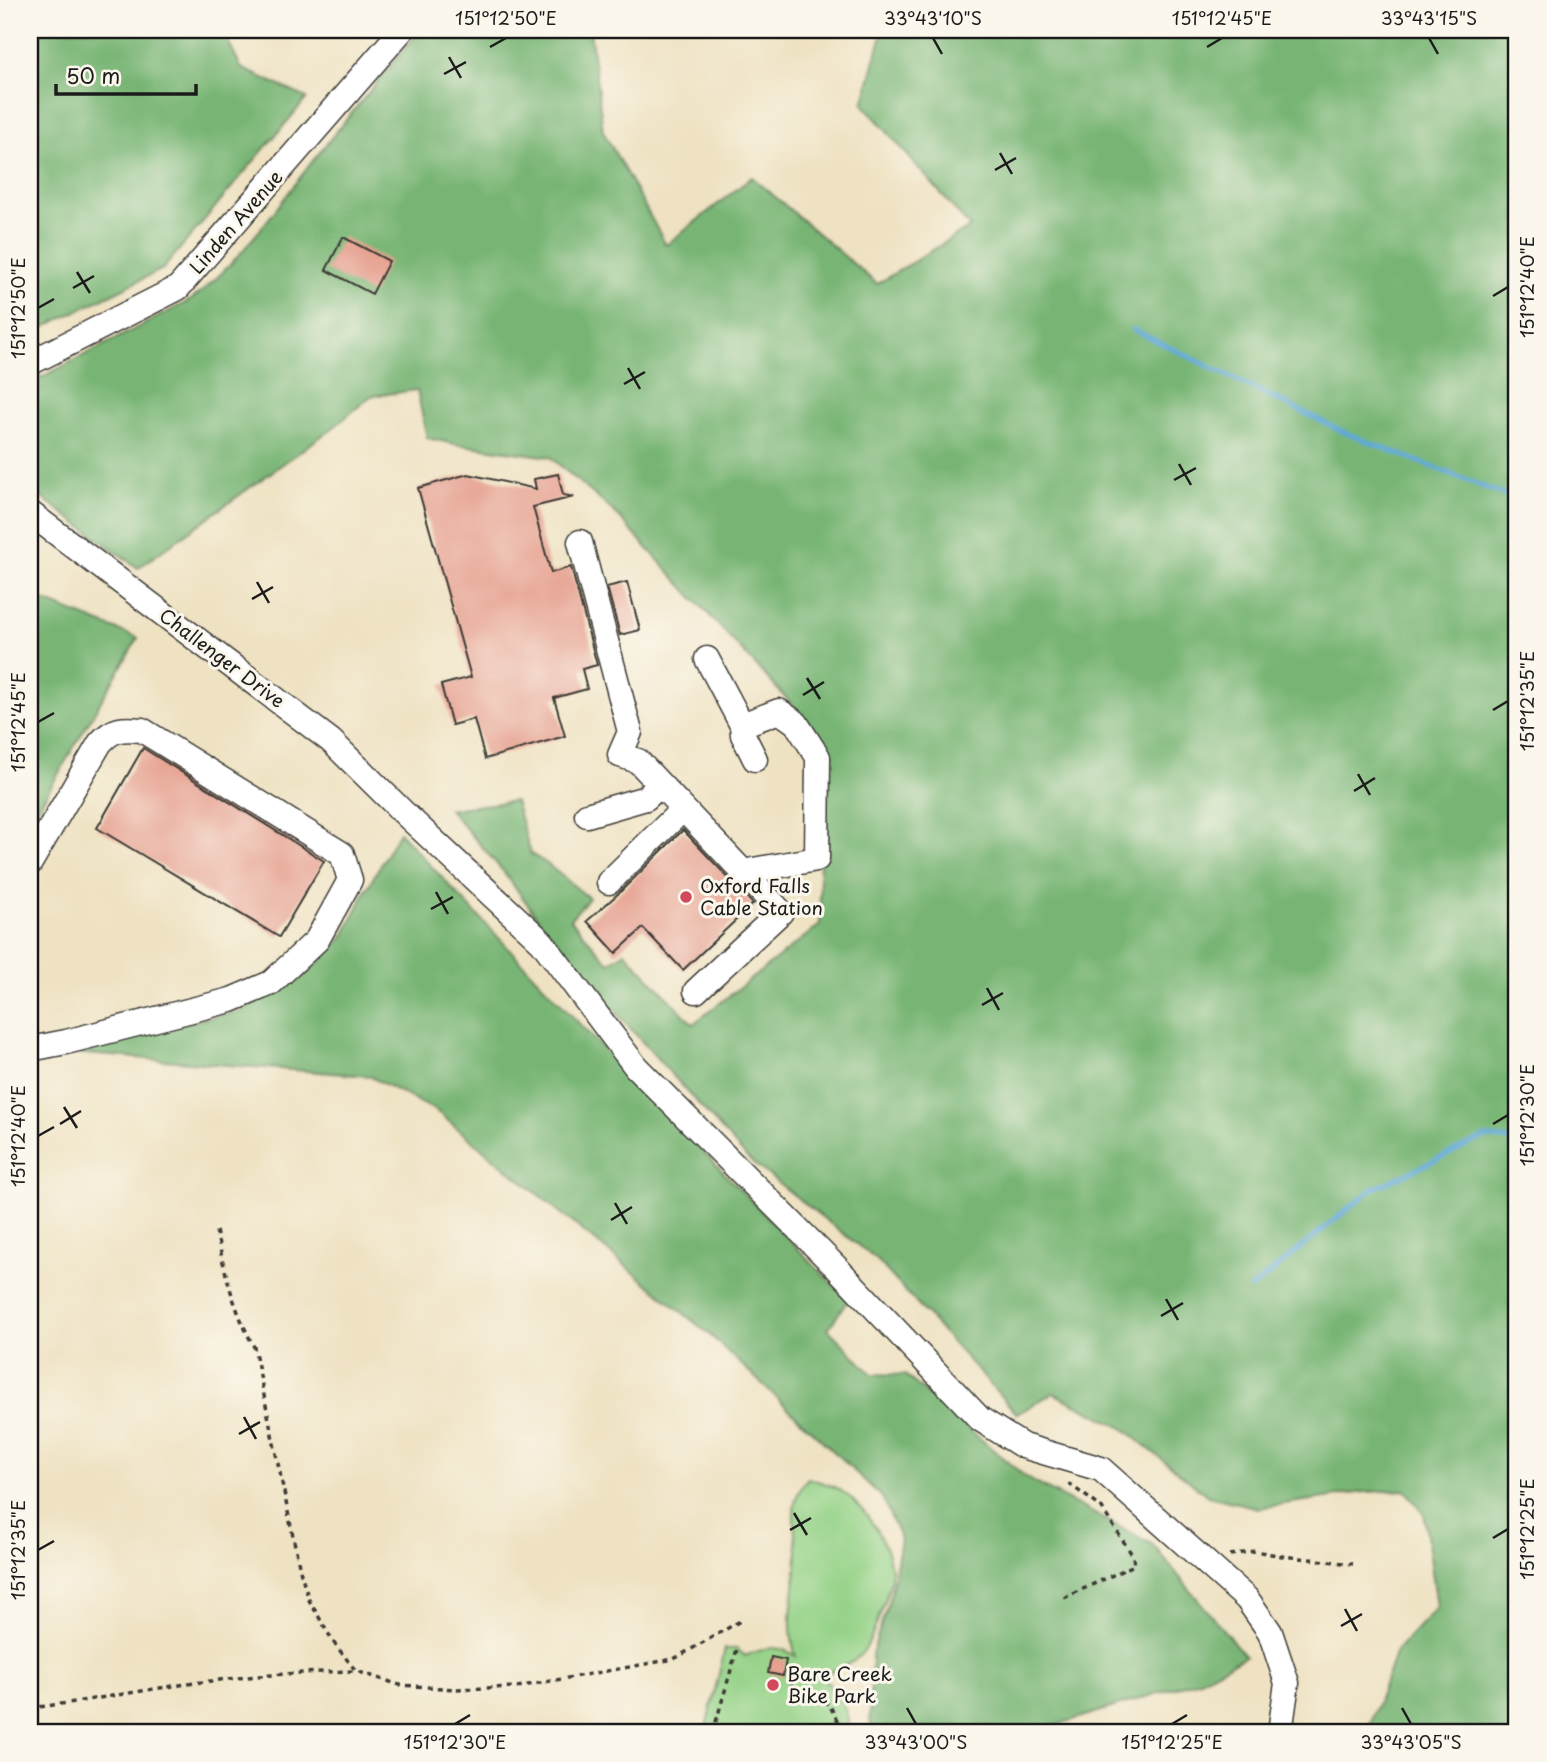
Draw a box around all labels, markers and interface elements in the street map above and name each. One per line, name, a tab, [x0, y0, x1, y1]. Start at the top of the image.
text: 151°12'50"E	[455, 4, 557, 31]
text: 33°43'10"S	[884, 4, 982, 31]
text: 151°12'45"E	[1172, 4, 1272, 31]
text: 33°43'15"S	[1381, 4, 1477, 31]
scale bar	[56, 52, 196, 96]
text: 50 m	[66, 59, 120, 91]
street label: Linden Avenue	[182, 163, 288, 280]
text: 151°12'40"E	[1513, 236, 1540, 338]
text: 151°12'50"E	[4, 257, 31, 359]
street label: Challenger Drive	[154, 601, 291, 714]
text: 151°12'35"E	[1513, 651, 1540, 751]
text: 151°12'45"E	[4, 672, 31, 772]
place label: Oxford Falls Cable Station	[700, 871, 823, 921]
marker: Oxford Falls Cable Station	[678, 889, 694, 905]
text: 151°12'30"E	[1513, 1064, 1540, 1166]
text: 151°12'40"E	[4, 1085, 31, 1187]
text: 151°12'25"E	[1513, 1478, 1540, 1580]
text: 151°12'35"E	[4, 1500, 31, 1600]
place label: Bare Creek Bike Park	[787, 1659, 893, 1709]
marker: Bare Creek Bike Park	[765, 1677, 781, 1693]
text: 151°12'30"E	[404, 1728, 506, 1755]
text: 33°43'00"S	[865, 1728, 967, 1755]
text: 151°12'25"E	[1121, 1728, 1223, 1755]
text: 33°43'05"S	[1360, 1728, 1462, 1755]

